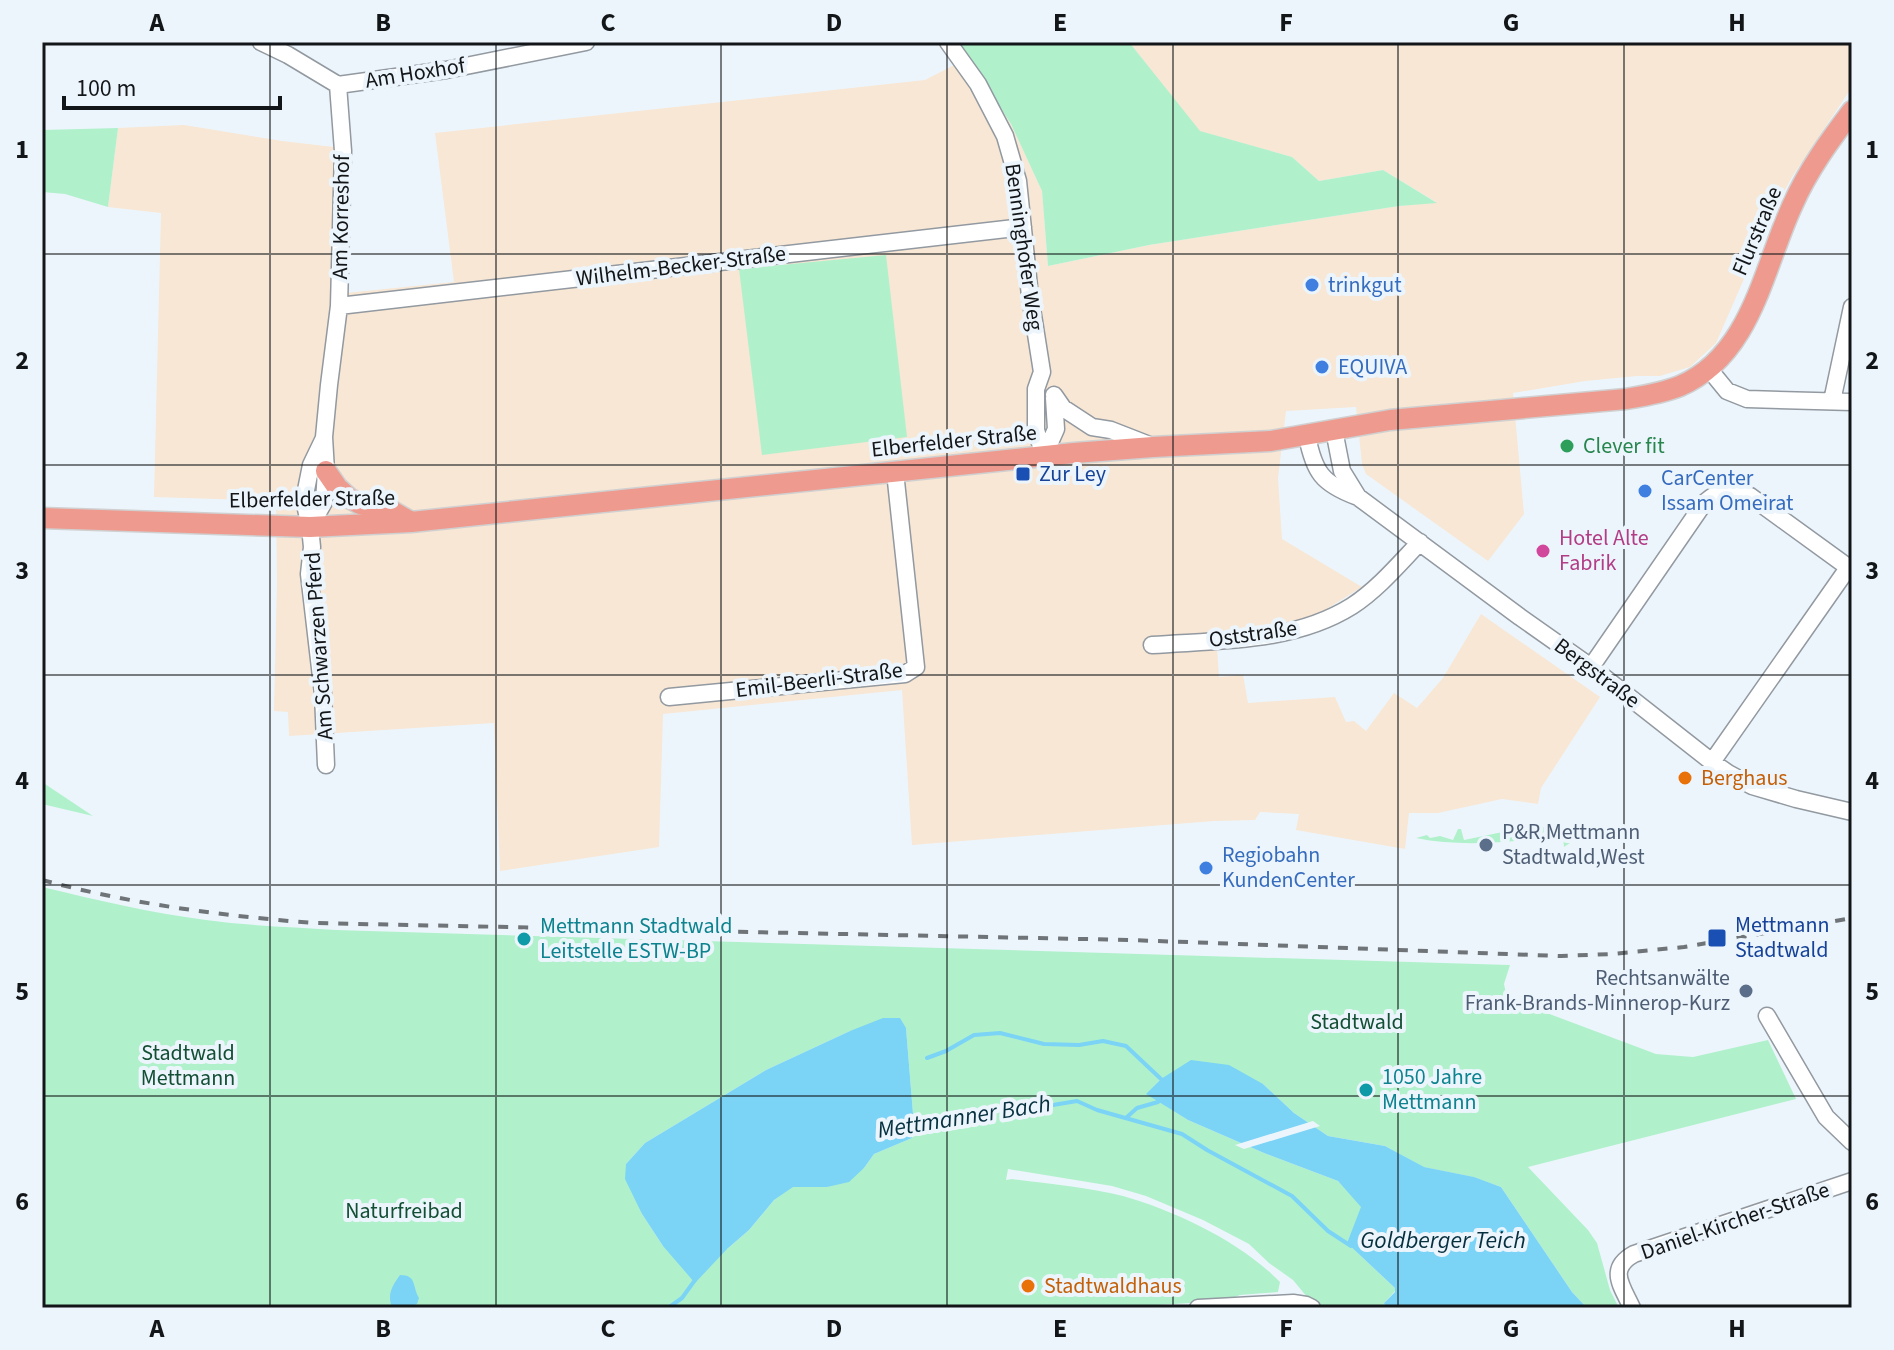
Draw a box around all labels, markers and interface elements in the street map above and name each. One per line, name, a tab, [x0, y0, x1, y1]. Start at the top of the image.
text: A	[149, 4, 166, 41]
text: B	[375, 4, 391, 41]
text: C	[600, 4, 616, 41]
text: D	[826, 4, 842, 41]
text: E	[1053, 4, 1067, 41]
text: F	[1279, 4, 1293, 41]
text: G	[1503, 4, 1519, 41]
text: H	[1728, 4, 1746, 41]
street label: Am Hoxhof	[363, 49, 469, 97]
scale bar	[64, 60, 280, 110]
text: 100 m	[76, 71, 136, 106]
text: 1	[15, 131, 29, 168]
text: 1	[1865, 131, 1879, 168]
street label: Am Korreshof	[324, 153, 358, 280]
street label: Benninghofer Weg	[996, 161, 1052, 333]
street label: Flurstraße	[1724, 181, 1790, 281]
street label: Wilhelm-Becker-Straße	[574, 237, 788, 295]
place label: trinkgut	[1328, 269, 1402, 301]
marker: trinkgut	[1303, 276, 1321, 294]
text: 2	[15, 342, 29, 379]
text: 2	[1865, 342, 1879, 379]
place label: EQUIVA	[1338, 351, 1407, 383]
marker: EQUIVA	[1313, 358, 1331, 376]
street label: Elberfelder Straße	[870, 416, 1038, 466]
place label: Clever fit	[1583, 430, 1665, 462]
marker: Clever fit	[1558, 437, 1576, 455]
place label: Zur Ley	[1039, 458, 1107, 490]
place label: CarCenter Issam Omeirat	[1661, 462, 1794, 519]
marker: Zur Ley	[1014, 465, 1032, 483]
street label: Elberfelder Straße	[229, 482, 395, 516]
marker: CarCenter Issam Omeirat	[1636, 482, 1654, 500]
place label: Hotel Alte Fabrik	[1559, 522, 1649, 579]
marker: Hotel Alte Fabrik	[1534, 542, 1552, 560]
street label: Am Schwarzen Pferd	[296, 551, 342, 741]
text: 3	[15, 552, 29, 589]
text: 3	[1865, 552, 1879, 589]
street label: Oststraße	[1207, 612, 1299, 656]
street label: Bergstraße	[1547, 630, 1647, 716]
street label: Emil-Beerli-Straße	[734, 654, 904, 706]
text: 4	[15, 762, 29, 799]
place label: Berghaus	[1701, 762, 1788, 794]
text: 4	[1865, 762, 1879, 799]
marker: Berghaus	[1676, 769, 1694, 787]
place label: P&R,Mettmann Stadtwald,West	[1502, 816, 1645, 873]
marker: P&R,Mettmann Stadtwald,West	[1477, 836, 1495, 854]
place label: Regiobahn KundenCenter	[1222, 839, 1355, 896]
marker: Regiobahn KundenCenter	[1197, 859, 1215, 877]
place label: Mettmann Stadtwald	[1735, 909, 1830, 966]
place label: Mettmann Stadtwald Leitstelle ESTW-BP	[540, 910, 732, 967]
marker: Mettmann Stadtwald	[1706, 927, 1728, 949]
marker: Mettmann Stadtwald Leitstelle ESTW-BP	[515, 930, 533, 948]
place label: Rechtsanwälte Frank-Brands-Minnerop-Kurz	[1465, 962, 1730, 1019]
text: 5	[15, 973, 29, 1010]
text: 5	[1865, 973, 1879, 1010]
marker: Rechtsanwälte Frank-Brands-Minnerop-Kurz	[1737, 982, 1755, 1000]
park label: Stadtwald	[1310, 1006, 1404, 1038]
park label: Stadtwald Mettmann	[141, 1037, 235, 1094]
place label: 1050 Jahre Mettmann	[1382, 1061, 1482, 1118]
marker: 1050 Jahre Mettmann	[1357, 1081, 1375, 1099]
water label: Mettmanner Bach	[875, 1086, 1053, 1148]
street label: Daniel-Kircher-Straße	[1636, 1174, 1834, 1268]
text: 6	[15, 1183, 29, 1220]
text: 6	[1865, 1183, 1879, 1220]
park label: Naturfreibad	[345, 1195, 463, 1227]
water label: Goldberger Teich	[1360, 1223, 1526, 1258]
place label: Stadtwaldhaus	[1044, 1270, 1182, 1302]
marker: Stadtwaldhaus	[1019, 1277, 1037, 1295]
text: A	[149, 1310, 166, 1347]
text: B	[375, 1310, 391, 1347]
text: C	[600, 1310, 616, 1347]
text: D	[826, 1310, 842, 1347]
text: E	[1053, 1310, 1067, 1347]
text: F	[1279, 1310, 1293, 1347]
text: G	[1503, 1310, 1519, 1347]
text: H	[1728, 1310, 1746, 1347]

